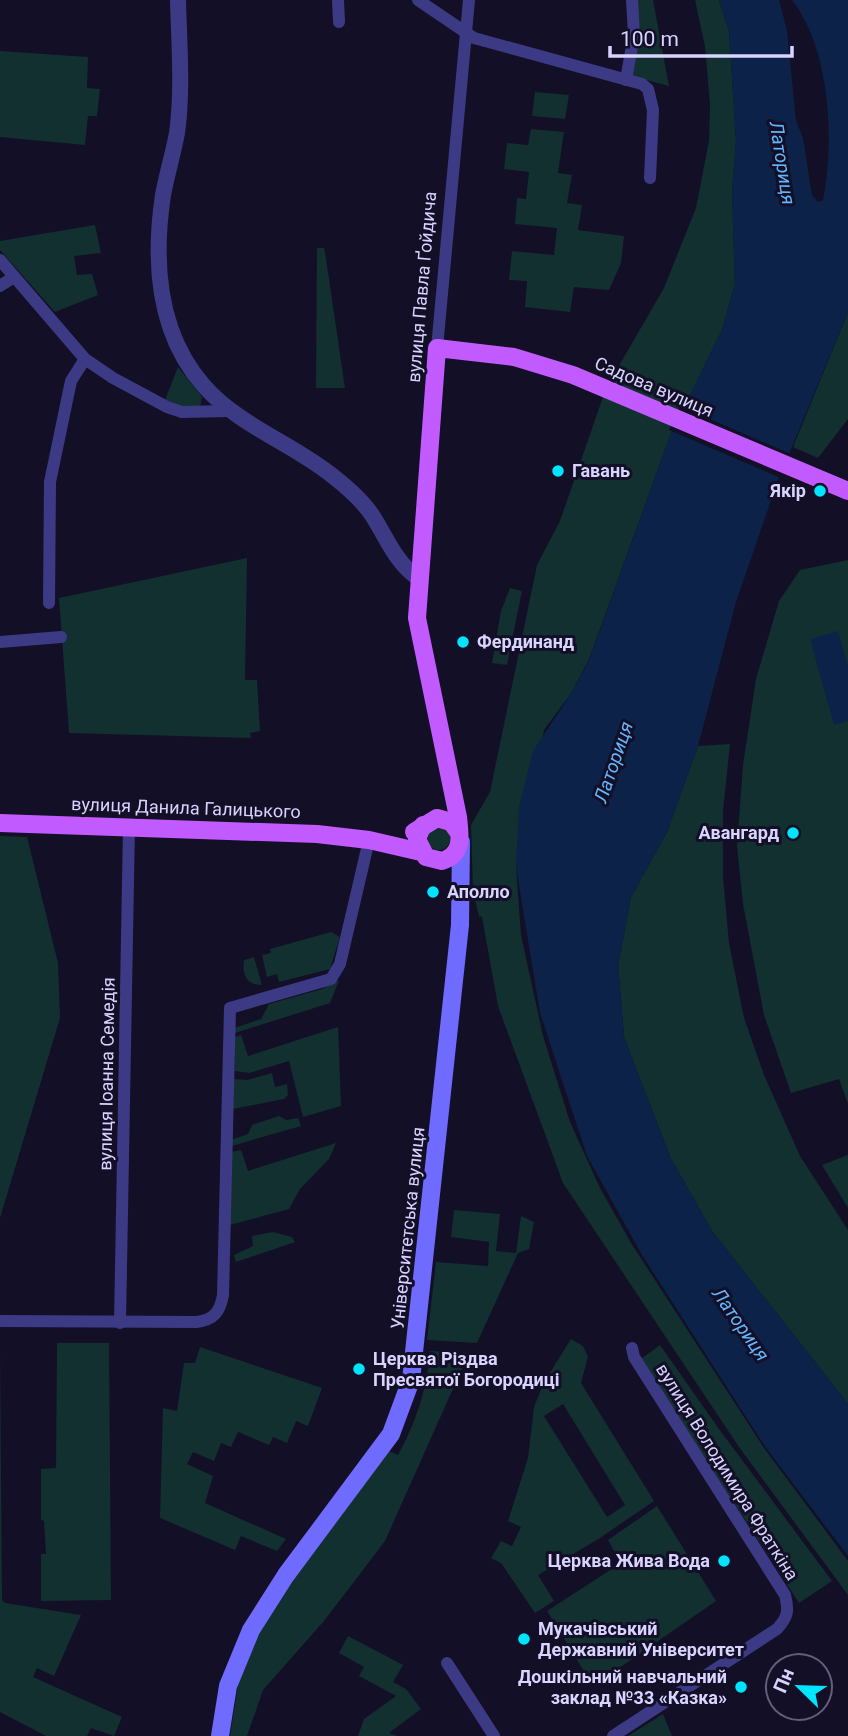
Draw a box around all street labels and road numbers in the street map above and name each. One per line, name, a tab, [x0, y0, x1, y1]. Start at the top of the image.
street label: вулиця Павла Ґойдича	[403, 191, 440, 383]
street label: Садова вулиця	[592, 352, 717, 421]
street label: вулиця Данила Галицького	[71, 793, 301, 822]
street label: вулиця Іоанна Семедія	[94, 977, 119, 1171]
street label: Університетська вулиця	[386, 1126, 429, 1330]
street label: вулиця Володимира Фраткіна	[652, 1359, 803, 1584]

